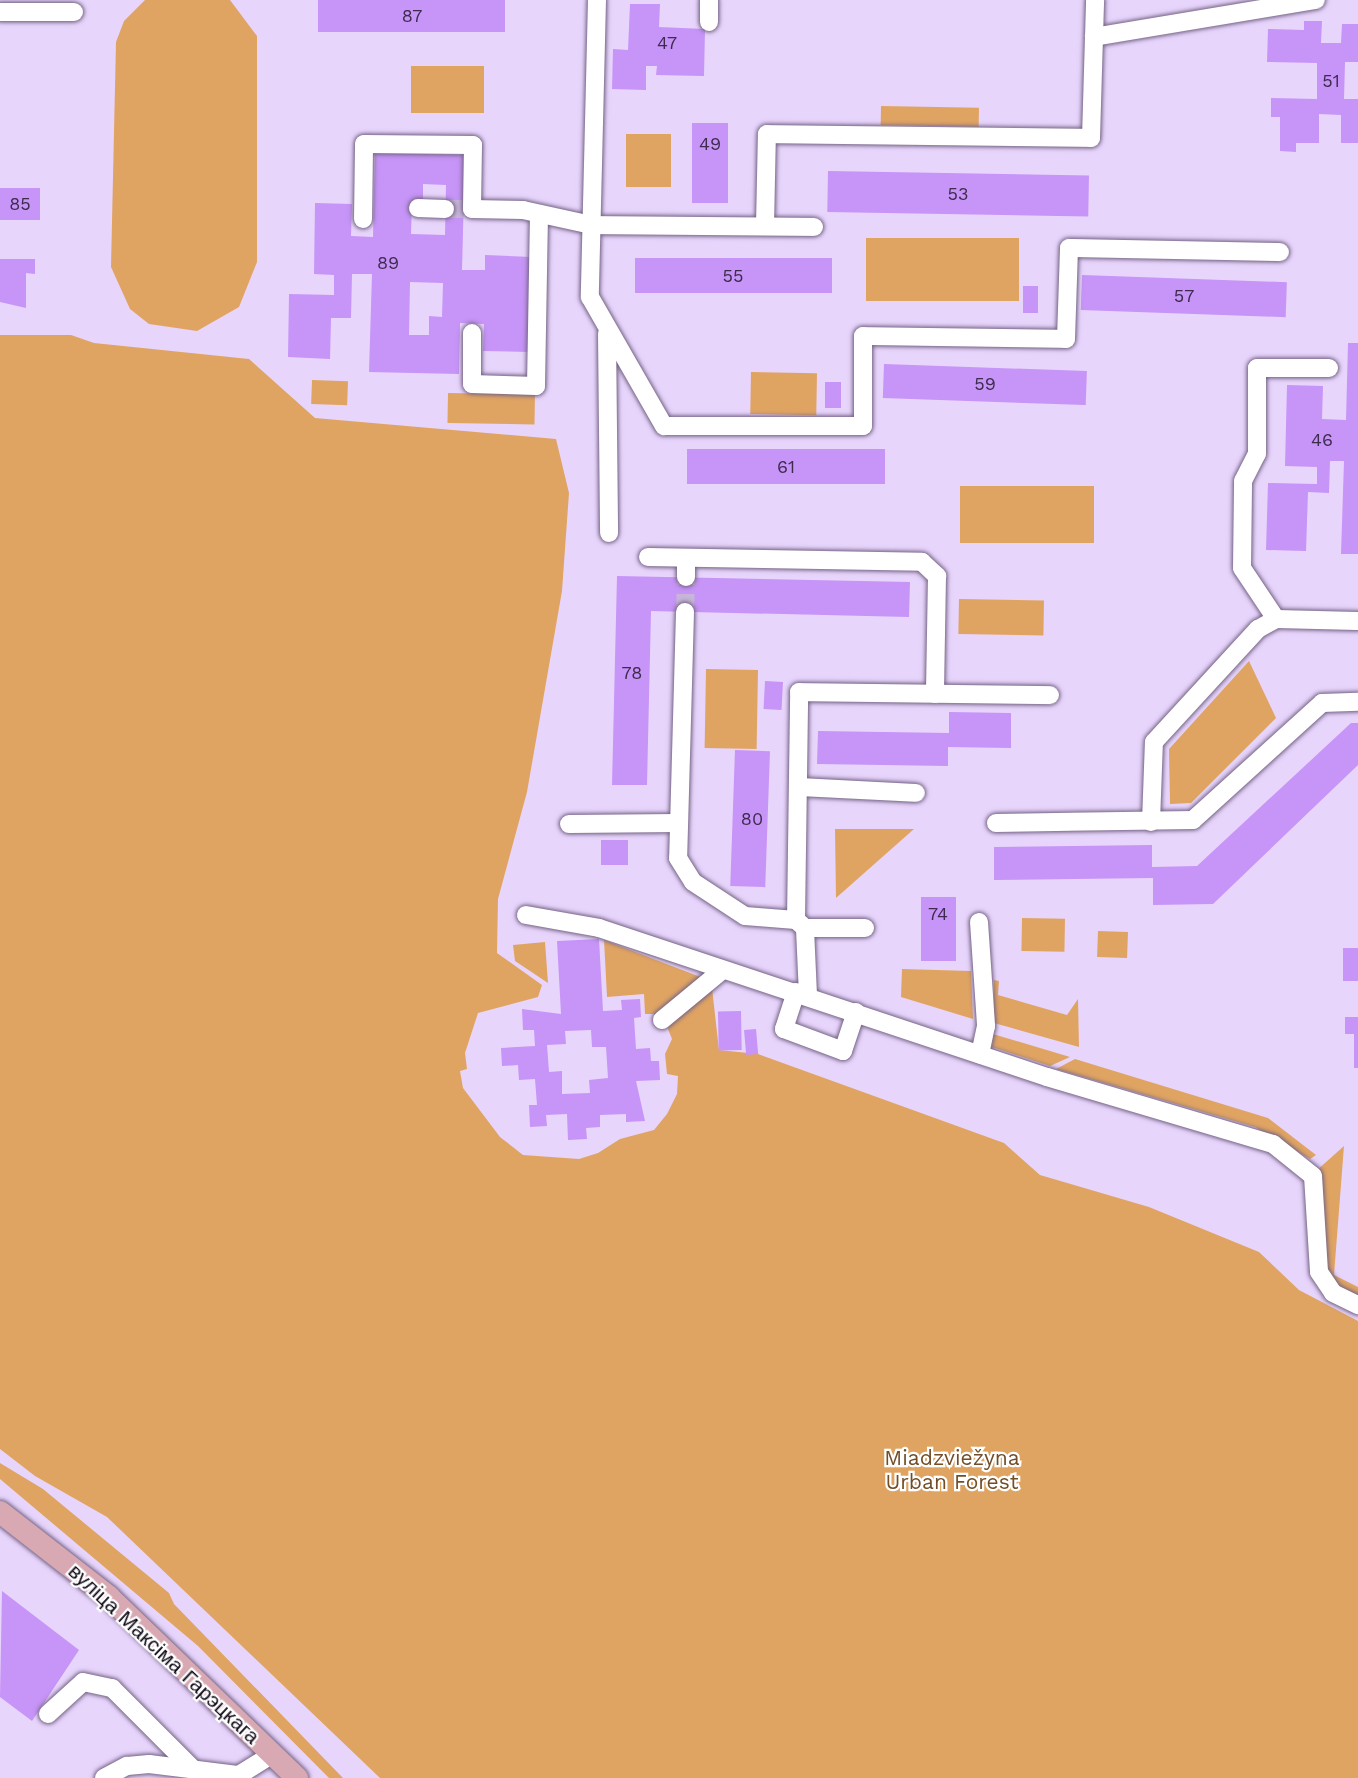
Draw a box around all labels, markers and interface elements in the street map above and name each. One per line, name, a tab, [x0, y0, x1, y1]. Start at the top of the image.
house number: 87	[402, 5, 422, 27]
house number: 47	[657, 32, 677, 54]
house number: 51	[1322, 70, 1340, 92]
house number: 49	[699, 133, 721, 155]
house number: 53	[948, 183, 968, 205]
house number: 85	[9, 193, 31, 215]
house number: 89	[377, 252, 399, 274]
house number: 55	[723, 265, 743, 287]
house number: 57	[1174, 285, 1194, 307]
house number: 59	[974, 373, 996, 395]
house number: 46	[1311, 429, 1333, 451]
house number: 61	[777, 456, 795, 478]
house number: 78	[622, 662, 642, 684]
house number: 80	[741, 808, 763, 830]
house number: 74	[928, 903, 948, 925]
park label: Miadzviežyna Urban Forest	[884, 1445, 1020, 1495]
street label: вуліца Максіма Гарэцкага	[63, 1559, 265, 1749]

